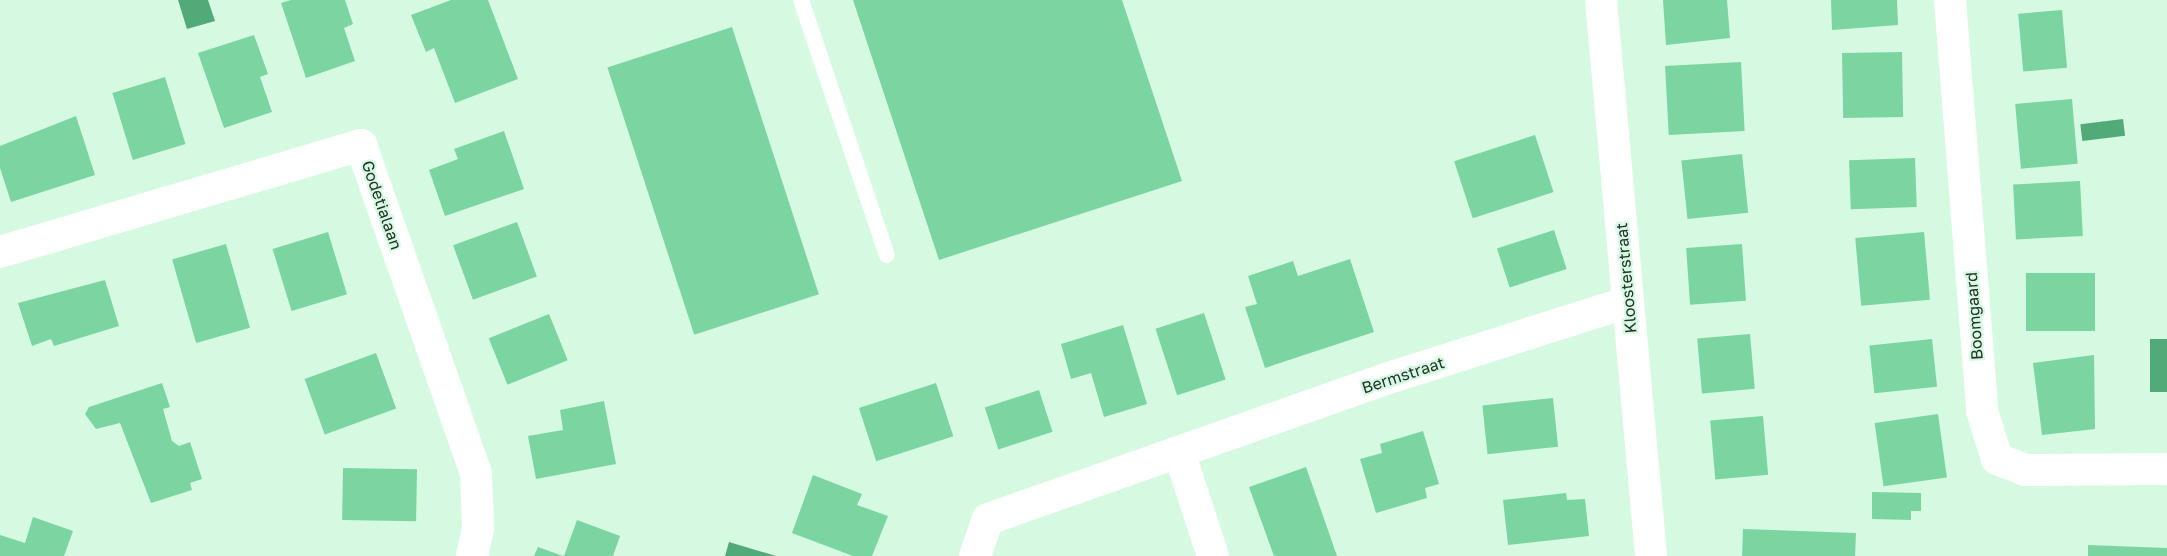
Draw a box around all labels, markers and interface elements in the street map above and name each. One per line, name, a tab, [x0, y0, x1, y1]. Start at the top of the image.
street label: Godetialaan	[358, 158, 406, 252]
street label: Kloosterstraat	[1612, 222, 1640, 334]
street label: Boomgaard	[1961, 271, 1987, 361]
street label: Bermstraat	[1359, 353, 1447, 397]

